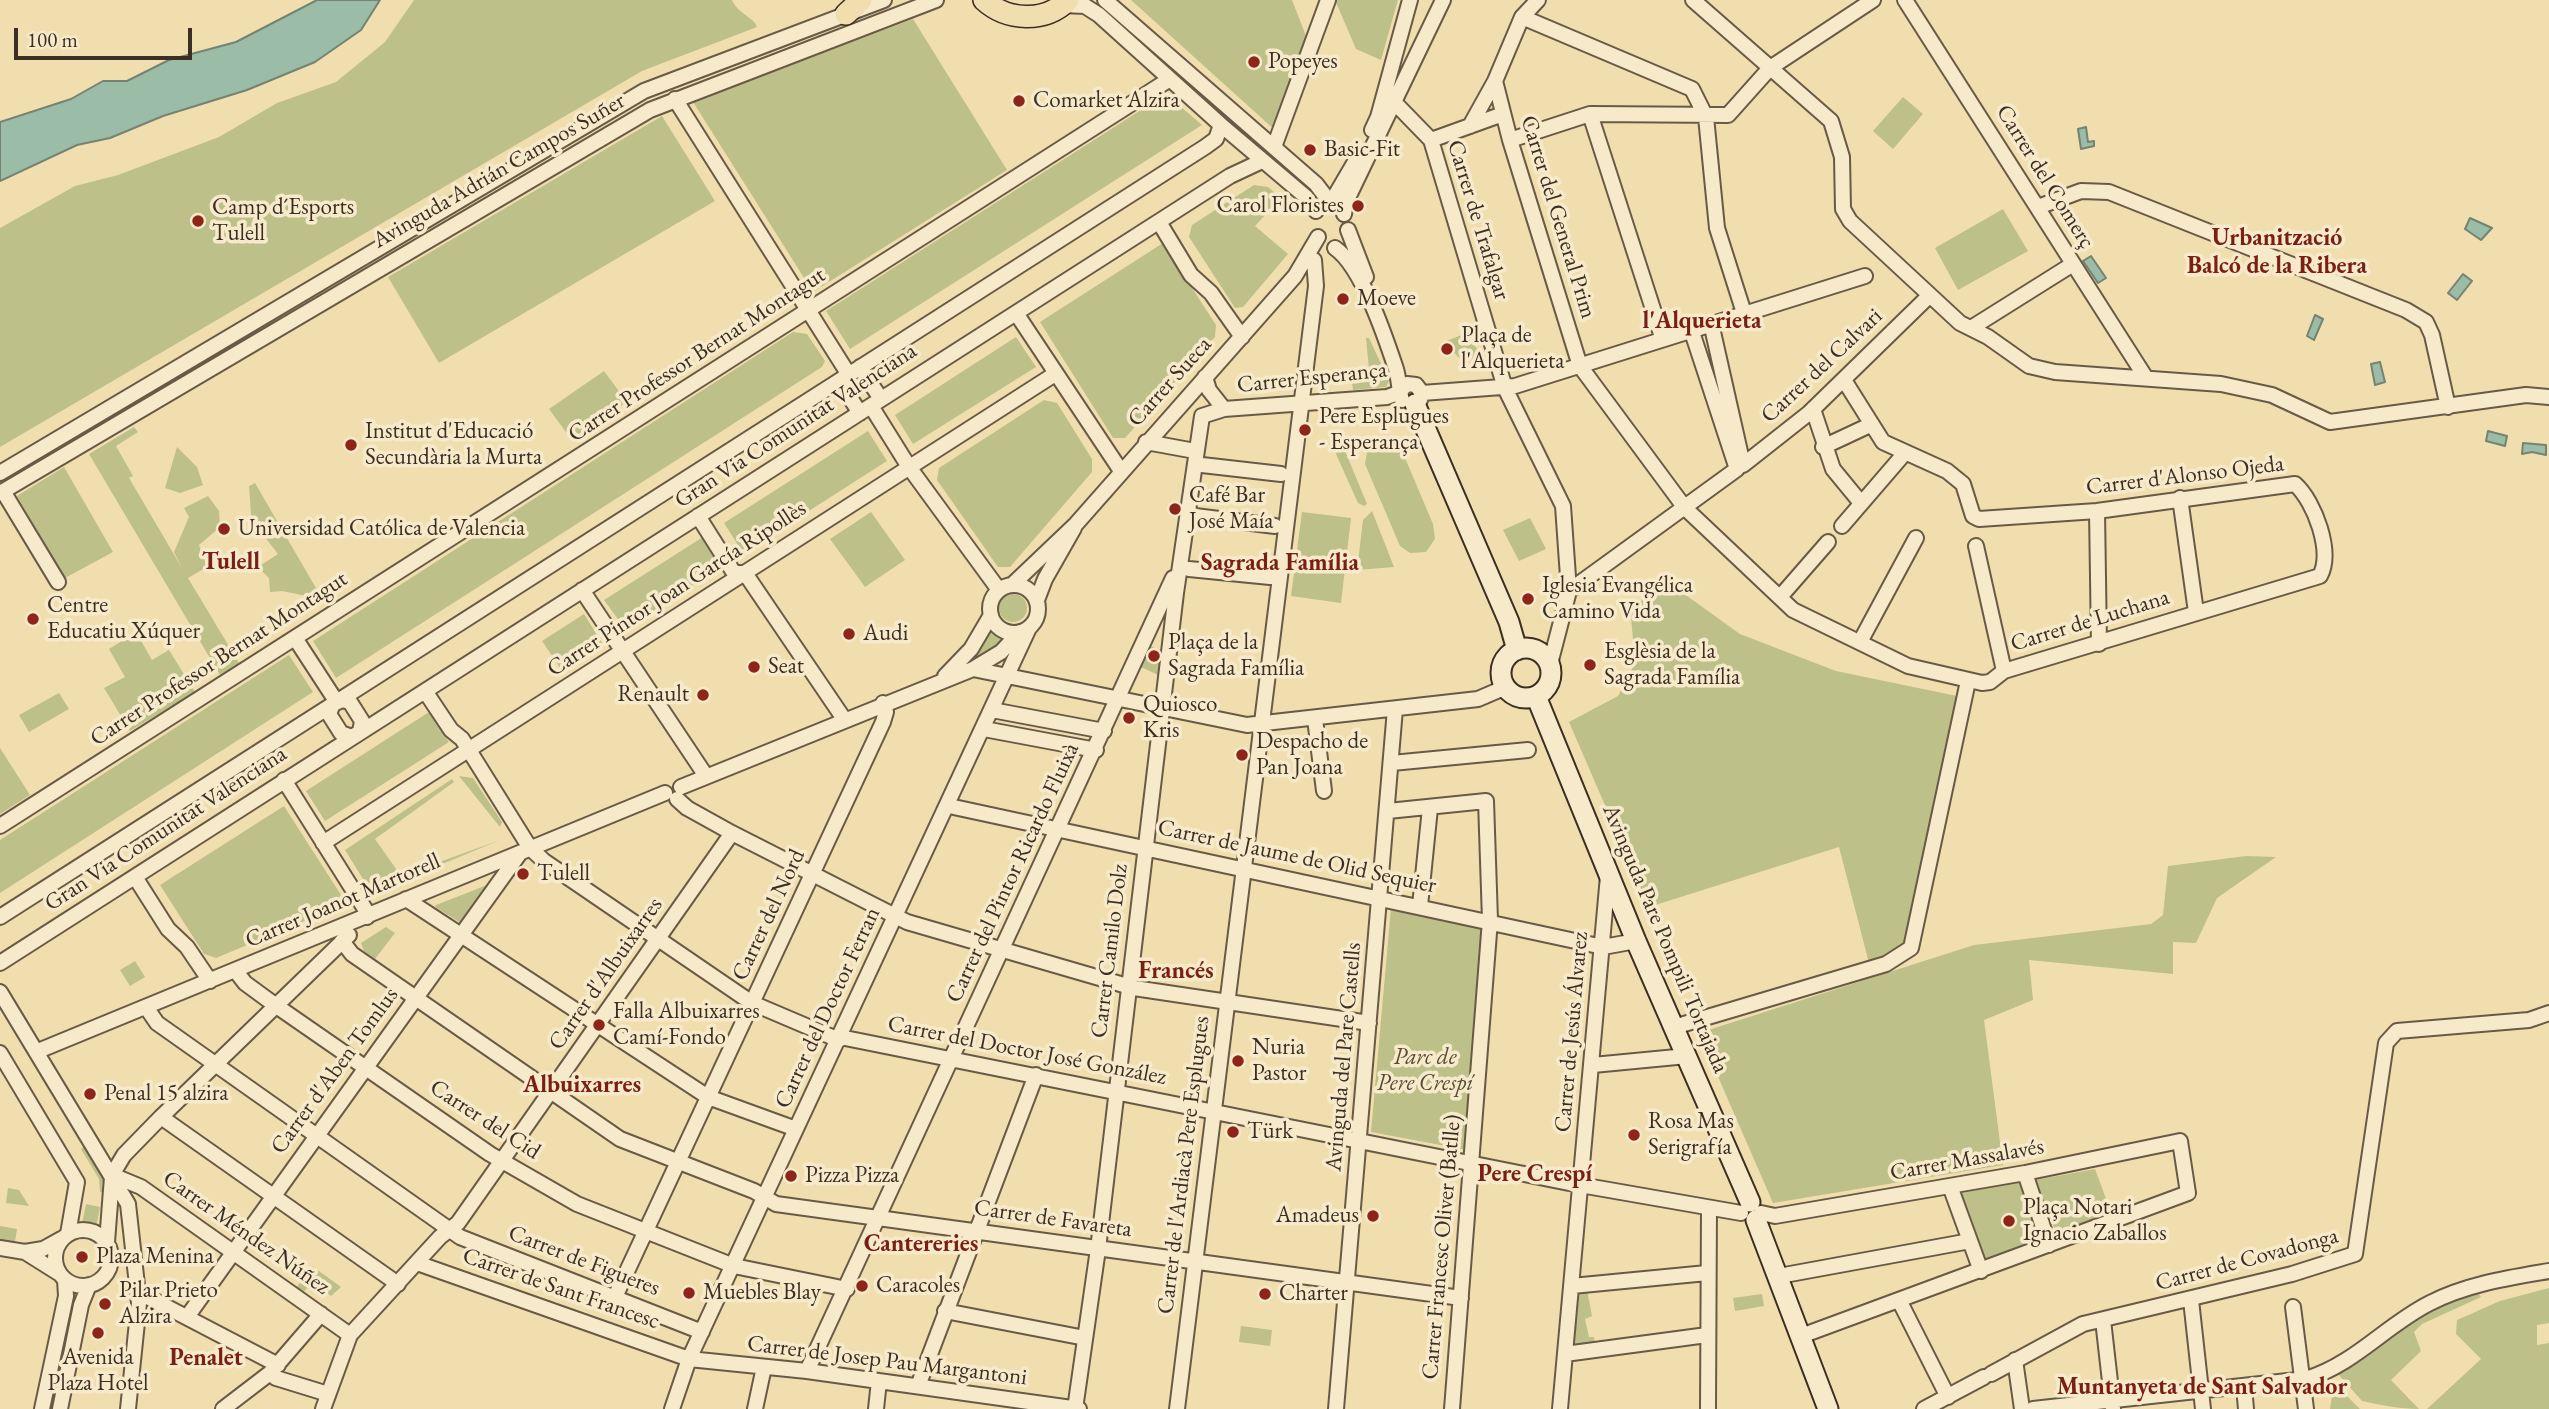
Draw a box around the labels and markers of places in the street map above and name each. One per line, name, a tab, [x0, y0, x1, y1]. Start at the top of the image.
place label: Popeyes	[1268, 48, 1338, 76]
marker: Popeyes	[1246, 54, 1262, 70]
place label: Comarket Alzira	[1033, 87, 1180, 115]
marker: Comarket Alzira	[1011, 93, 1027, 109]
place label: Basic-Fit	[1324, 136, 1400, 164]
marker: Basic-Fit	[1302, 142, 1318, 158]
place label: Carol Floristes	[1217, 192, 1344, 220]
place label: Camp d´Esports Tulell	[212, 194, 354, 248]
marker: Carol Floristes	[1350, 198, 1366, 214]
marker: Camp d´Esports Tulell	[190, 213, 206, 229]
place label: Moeve	[1357, 285, 1416, 313]
marker: Moeve	[1335, 291, 1351, 307]
place label: Plaça de l'Alquerieta	[1461, 322, 1564, 376]
marker: Plaça de l'Alquerieta	[1439, 341, 1455, 357]
place label: Pere Esplugues - Esperança	[1319, 403, 1449, 457]
place label: Institut d'Educació Secundària la Murta	[365, 418, 542, 472]
marker: Pere Esplugues - Esperança	[1297, 422, 1313, 438]
marker: Institut d'Educació Secundària la Murta	[343, 437, 359, 453]
place label: Café Bar José Maía	[1189, 482, 1273, 536]
marker: Café Bar José Maía	[1167, 501, 1183, 517]
place label: Universidad Católica de Valencia	[238, 515, 525, 543]
marker: Universidad Católica de Valencia	[216, 521, 232, 537]
place label: Iglesia Evangélica Camino Vida	[1542, 572, 1693, 626]
marker: Iglesia Evangélica Camino Vida	[1520, 591, 1536, 607]
place label: Centre Educatiu Xúquer	[47, 592, 200, 646]
marker: Centre Educatiu Xúquer	[25, 611, 41, 627]
place label: Audi	[863, 620, 908, 648]
marker: Audi	[841, 626, 857, 642]
place label: Plaça de la Sagrada Família	[1168, 629, 1304, 683]
place label: Esglèsia de la Sagrada Família	[1604, 638, 1740, 692]
marker: Plaça de la Sagrada Família	[1146, 648, 1162, 664]
place label: Seat	[768, 653, 804, 681]
marker: Esglèsia de la Sagrada Família	[1582, 657, 1598, 673]
marker: Seat	[746, 659, 762, 675]
place label: Renault	[617, 681, 689, 709]
marker: Renault	[695, 687, 711, 703]
place label: Quiosco Kris	[1143, 691, 1217, 745]
marker: Quiosco Kris	[1121, 710, 1137, 726]
place label: Despacho de Pan Joana	[1256, 728, 1368, 782]
marker: Despacho de Pan Joana	[1234, 747, 1250, 763]
place label: Tulell	[537, 860, 590, 888]
marker: Tulell	[515, 866, 531, 882]
place label: Falla Albuixarres Camí-Fondo	[613, 998, 760, 1052]
marker: Falla Albuixarres Camí-Fondo	[591, 1017, 607, 1033]
place label: Nuria Pastor	[1252, 1034, 1306, 1088]
marker: Nuria Pastor	[1230, 1053, 1246, 1069]
place label: Penal 15 alzira	[104, 1080, 228, 1108]
marker: Penal 15 alzira	[82, 1086, 98, 1102]
place label: Rosa Mas Serigrafía	[1648, 1108, 1734, 1162]
place label: Türk	[1247, 1118, 1293, 1146]
marker: Türk	[1225, 1124, 1241, 1140]
marker: Rosa Mas Serigrafía	[1626, 1127, 1642, 1143]
place label: Pizza Pizza	[805, 1162, 899, 1190]
marker: Pizza Pizza	[783, 1168, 799, 1184]
place label: Plaça Notari Ignacio Zaballos	[2023, 1194, 2167, 1248]
place label: Amadeus	[1276, 1202, 1359, 1230]
marker: Amadeus	[1365, 1208, 1381, 1224]
marker: Plaça Notari Ignacio Zaballos	[2001, 1213, 2017, 1229]
place label: Plaza Menina	[96, 1243, 214, 1271]
marker: Plaza Menina	[74, 1249, 90, 1265]
place label: Caracoles	[876, 1272, 960, 1300]
place label: Pilar Prieto Alzira	[119, 1277, 218, 1331]
marker: Caracoles	[854, 1278, 870, 1294]
place label: Muebles Blay	[703, 1279, 821, 1307]
place label: Charter	[1279, 1280, 1348, 1308]
marker: Muebles Blay	[681, 1285, 697, 1301]
marker: Charter	[1257, 1286, 1273, 1302]
marker: Pilar Prieto Alzira	[97, 1296, 113, 1312]
marker: Avenida Plaza Hotel	[90, 1325, 106, 1341]
place label: Avenida Plaza Hotel	[47, 1344, 149, 1398]

